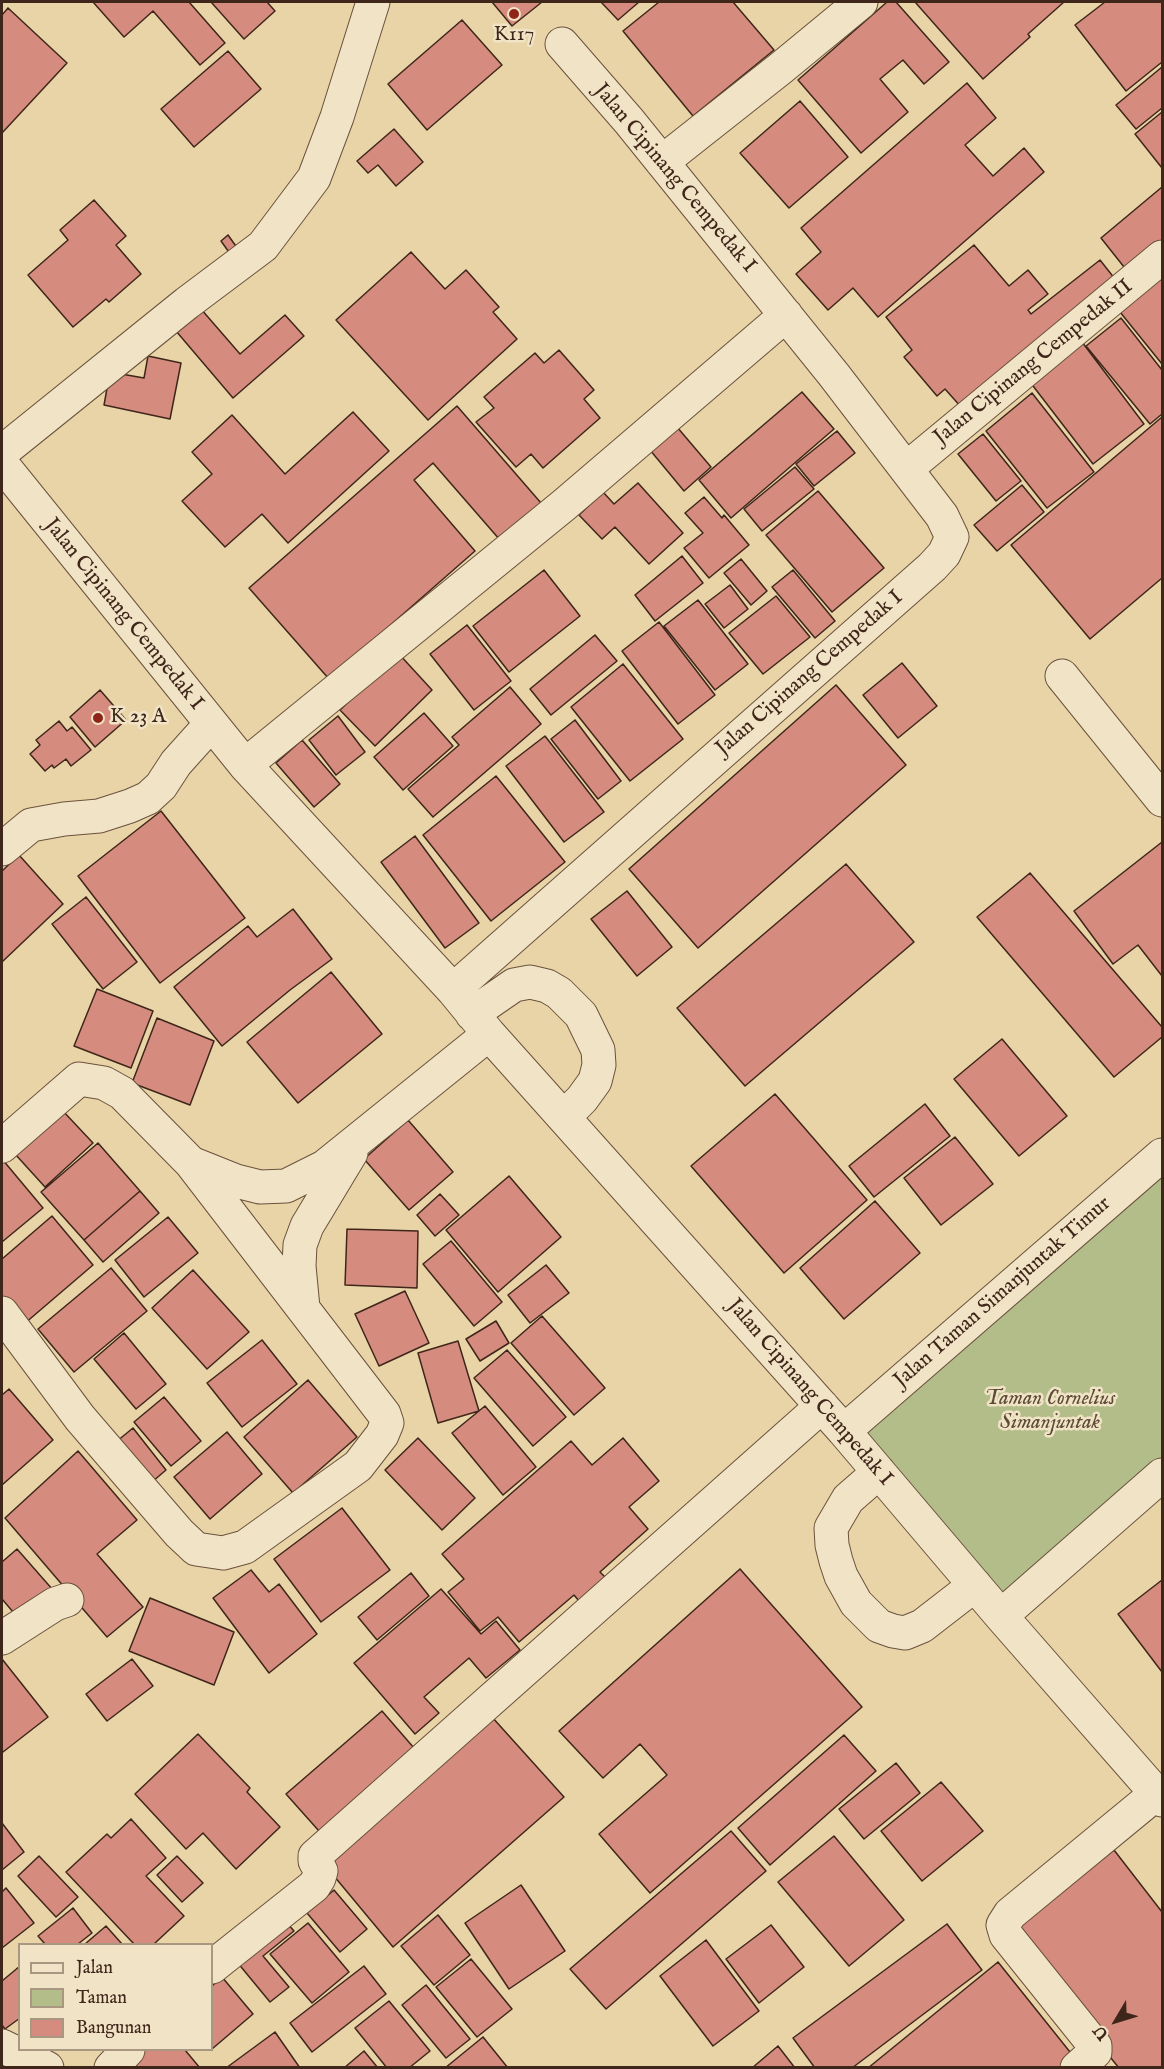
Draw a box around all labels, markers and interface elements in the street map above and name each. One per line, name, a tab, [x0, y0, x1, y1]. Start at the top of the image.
marker: K117	[507, 7, 521, 21]
place label: K117	[494, 23, 534, 49]
street label: Jalan Cipinang Cempedak I	[587, 79, 761, 279]
street label: Jalan Cipinang Cempedak II	[929, 275, 1139, 451]
street label: Jalan Cipinang Cempedak I	[38, 514, 208, 716]
street label: Jalan Cipinang Cempedak I	[711, 586, 909, 762]
place label: K 23 A	[110, 705, 166, 731]
marker: K 23 A	[91, 711, 105, 725]
street label: Jalan Taman Simanjuntak Timur	[889, 1192, 1117, 1394]
street label: Jalan Cipinang Cempedak I	[721, 1294, 897, 1492]
park label: Taman Cornelius Simanjuntak	[985, 1387, 1115, 1437]
legend	[18, 1943, 213, 2051]
text: Jalan	[76, 1957, 113, 1980]
text: Taman	[76, 1987, 127, 2010]
north arrow	[1086, 1991, 1146, 2051]
text: Bangunan	[76, 2017, 151, 2040]
text: U	[1090, 2021, 1114, 2044]

